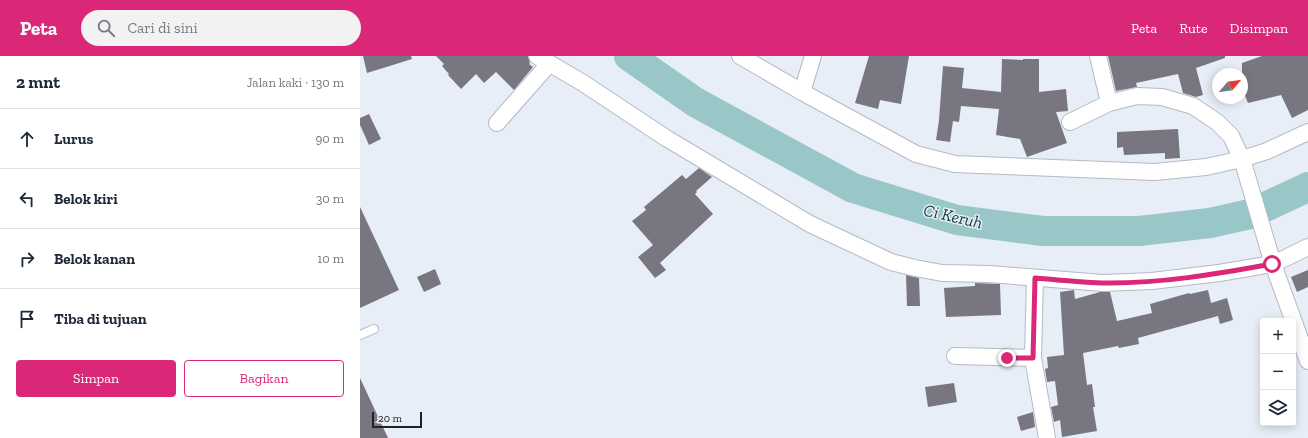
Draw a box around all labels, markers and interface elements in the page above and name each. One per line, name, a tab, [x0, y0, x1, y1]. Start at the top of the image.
search box	[81, 10, 361, 46]
text: Peta	[20, 17, 57, 40]
icon: search	[95, 17, 117, 39]
text: Cari di sini	[127, 19, 198, 37]
text: Peta	[1131, 20, 1157, 37]
text: Rute	[1179, 20, 1208, 37]
text: Disimpan	[1230, 20, 1288, 37]
north arrow	[1212, 68, 1248, 104]
text: 2 mnt	[16, 72, 60, 92]
text: Jalan kaki · 130 m	[247, 75, 344, 90]
icon: ahead	[16, 128, 38, 150]
text: Lurus	[54, 130, 93, 148]
text: 90 m	[315, 131, 344, 146]
icon: left	[16, 188, 38, 210]
text: Belok kiri	[54, 190, 118, 208]
text: 30 m	[316, 191, 344, 206]
water label: Ci Keruh	[922, 200, 985, 233]
icon: right	[16, 248, 38, 270]
text: Belok kanan	[54, 250, 135, 268]
text: 10 m	[317, 251, 344, 266]
route start	[1263, 255, 1281, 273]
icon: arrive	[16, 308, 38, 330]
text: Tiba di tujuan	[54, 310, 147, 328]
map controls	[1260, 318, 1296, 426]
button: +	[1260, 318, 1296, 354]
route end	[998, 349, 1016, 367]
button: −	[1260, 354, 1296, 390]
button: Simpan	[16, 360, 176, 397]
button: Bagikan	[184, 360, 344, 397]
button: layers	[1260, 390, 1296, 426]
scale bar	[372, 410, 422, 429]
text: 20 m	[378, 412, 402, 425]

